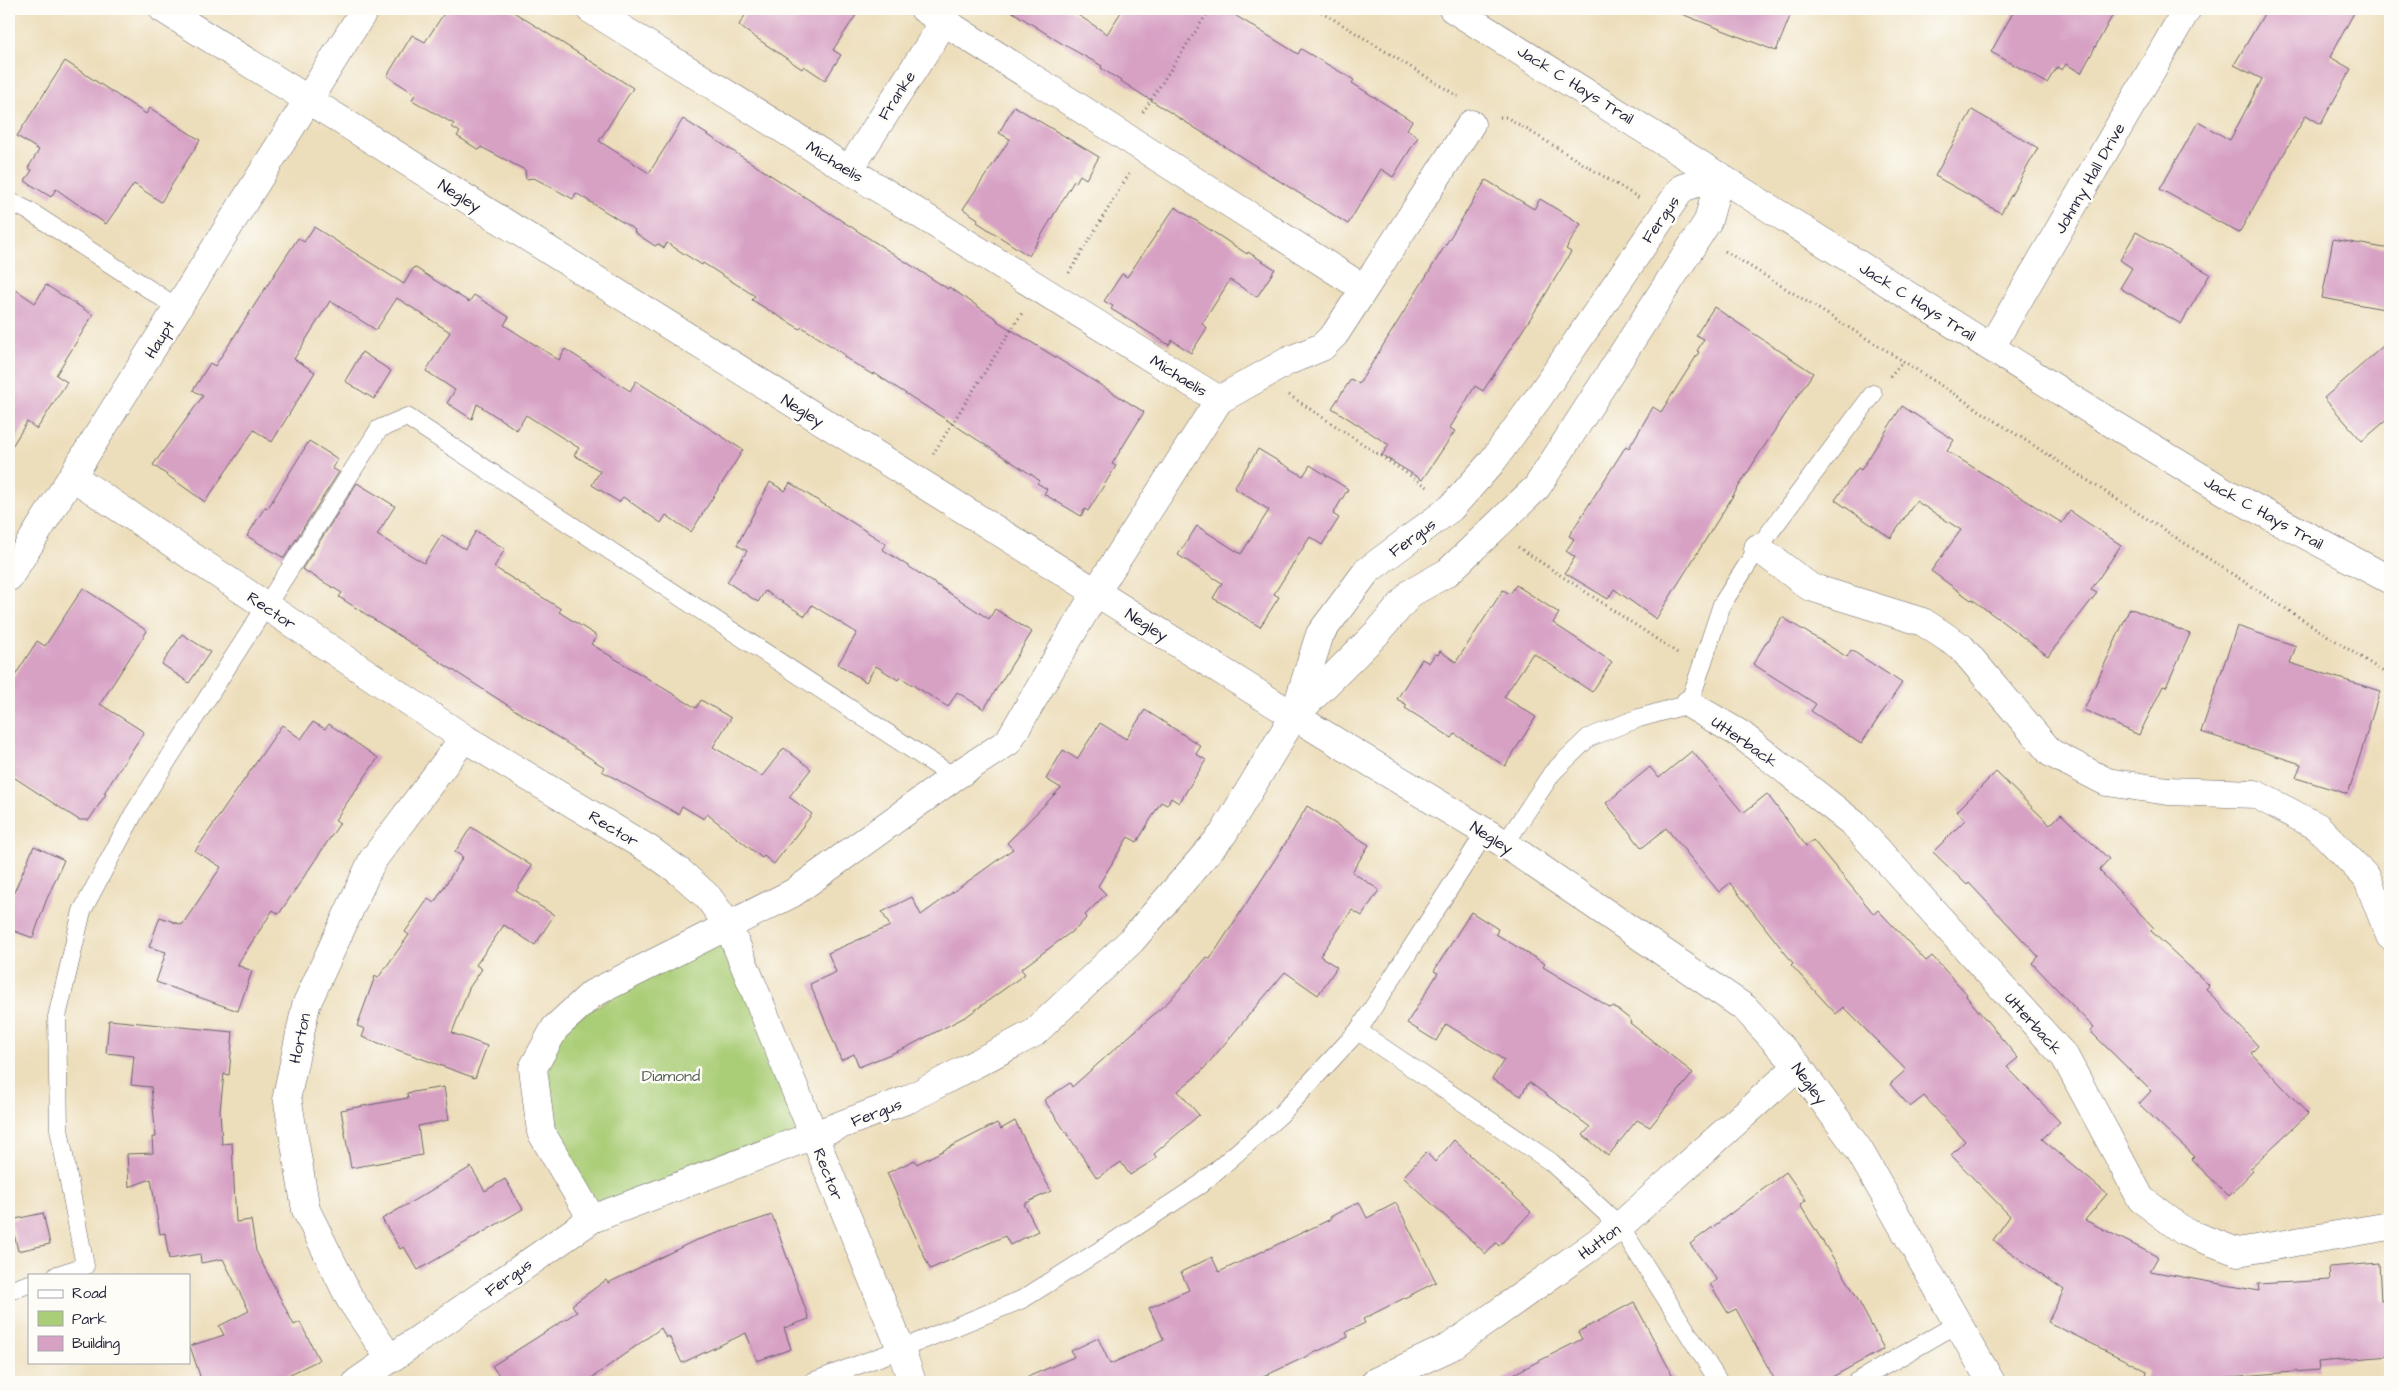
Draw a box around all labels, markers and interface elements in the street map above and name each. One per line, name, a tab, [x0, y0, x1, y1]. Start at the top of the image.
street label: Jack C Hays Trail	[1512, 40, 1638, 130]
street label: Franke	[873, 66, 921, 124]
street label: Johnny Hall Drive	[2049, 119, 2132, 238]
street label: Michaelis	[802, 136, 867, 188]
street label: Negley	[433, 174, 485, 219]
street label: Fergus	[1637, 192, 1686, 248]
street label: Jack C Hays Trail	[1854, 257, 1980, 347]
street label: Haupt	[140, 316, 180, 363]
street label: Michaelis	[1146, 350, 1211, 402]
street label: Negley	[776, 389, 828, 434]
street label: Jack C Hays Trail	[2199, 471, 2327, 556]
street label: Fergus	[1385, 513, 1441, 563]
street label: Rector	[243, 586, 300, 635]
street label: Negley	[1120, 603, 1172, 648]
street label: Utterback	[1707, 711, 1782, 773]
street label: Rector	[584, 805, 643, 852]
street label: Negley	[1465, 816, 1517, 861]
street label: Utterback	[1999, 988, 2067, 1060]
street label: Horton	[284, 1011, 316, 1065]
street label: Negley	[1786, 1058, 1832, 1110]
park label: Diamond	[642, 1065, 700, 1087]
street label: Fergus	[848, 1093, 905, 1134]
street label: Rector	[808, 1145, 849, 1204]
street label: Hutton	[1574, 1219, 1625, 1265]
street label: Fergus	[481, 1254, 537, 1303]
legend	[28, 1274, 190, 1364]
text: Road	[72, 1283, 107, 1304]
text: Park	[72, 1309, 107, 1330]
text: Building	[72, 1333, 120, 1355]

